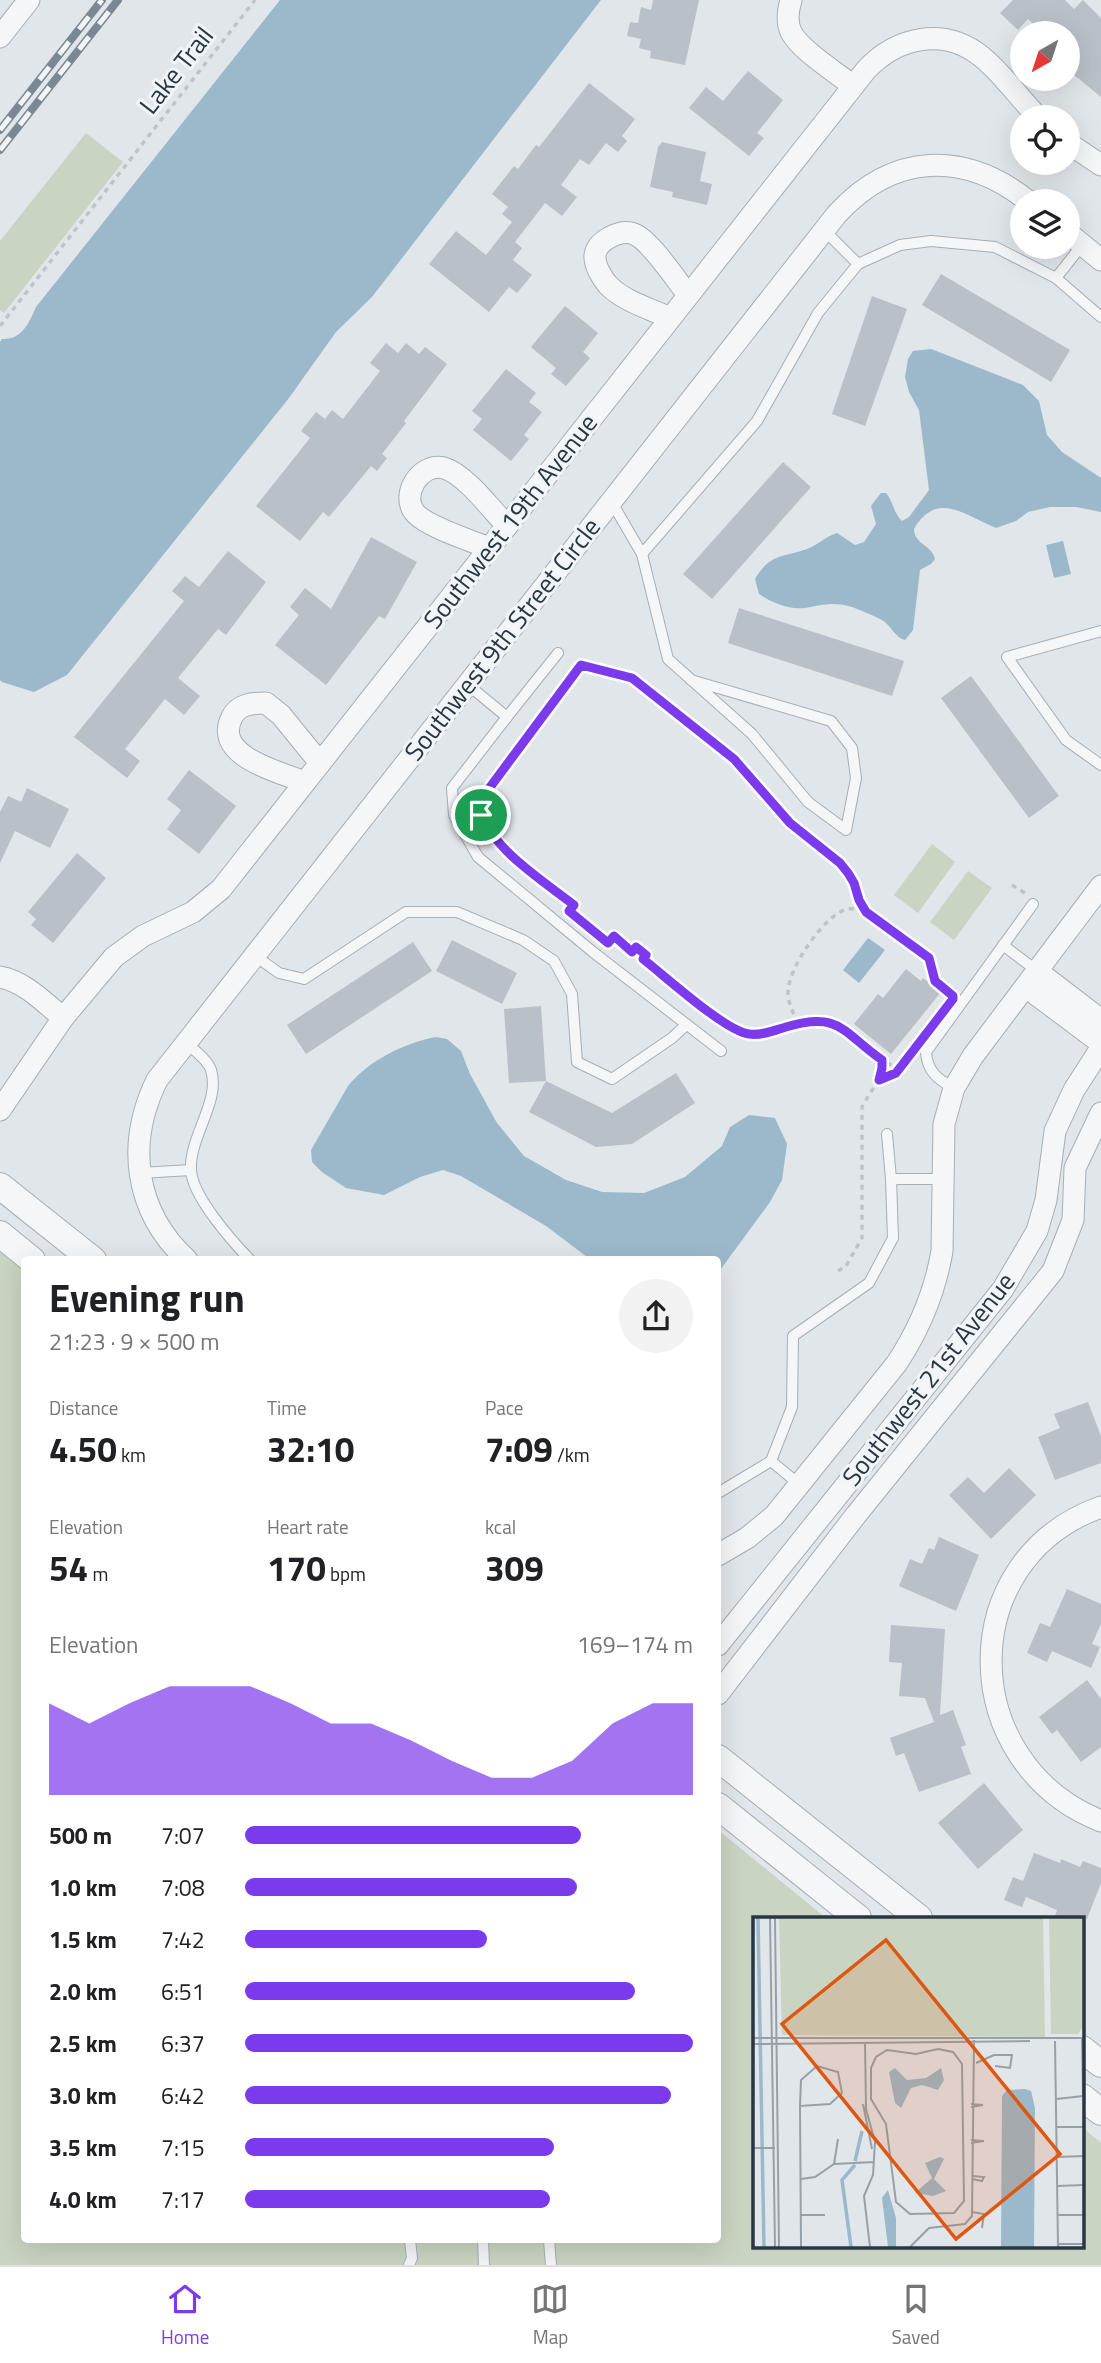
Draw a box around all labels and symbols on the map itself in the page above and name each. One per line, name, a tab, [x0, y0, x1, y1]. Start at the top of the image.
street label: Lake Trail	[129, 18, 223, 122]
north arrow	[1010, 21, 1080, 91]
street label: Southwest 19th Avenue	[413, 405, 607, 637]
street label: Southwest 9th Street Circle	[394, 509, 610, 769]
pin	[451, 785, 511, 845]
street label: Southwest 21st Avenue	[832, 1264, 1024, 1494]
inset map	[753, 1917, 1084, 2248]

